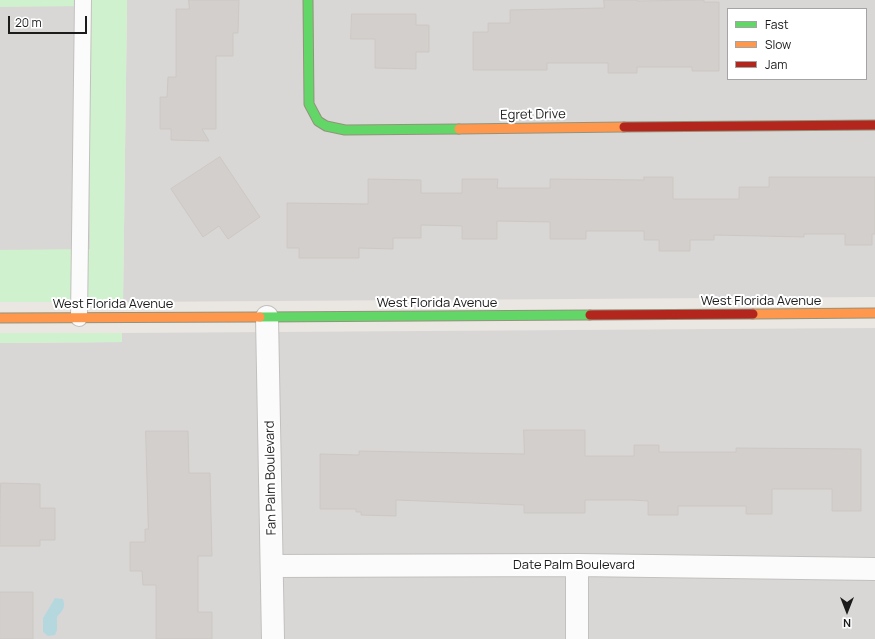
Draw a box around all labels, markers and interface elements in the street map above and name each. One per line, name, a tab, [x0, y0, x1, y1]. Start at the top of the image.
scale bar	[10, 8, 89, 34]
legend	[727, 8, 867, 80]
text: 20 m	[15, 14, 42, 31]
text: Fast	[765, 16, 789, 33]
text: Slow	[765, 36, 791, 53]
text: Jam	[765, 56, 787, 73]
street label: Egret Drive	[500, 107, 566, 123]
street label: West Florida Avenue	[701, 293, 821, 309]
street label: West Florida Avenue	[377, 295, 497, 311]
street label: West Florida Avenue	[53, 296, 173, 312]
street label: Fan Palm Boulevard	[262, 421, 280, 535]
street label: Date Palm Boulevard	[513, 557, 635, 573]
north arrow	[827, 591, 867, 631]
text: N	[843, 616, 851, 631]

